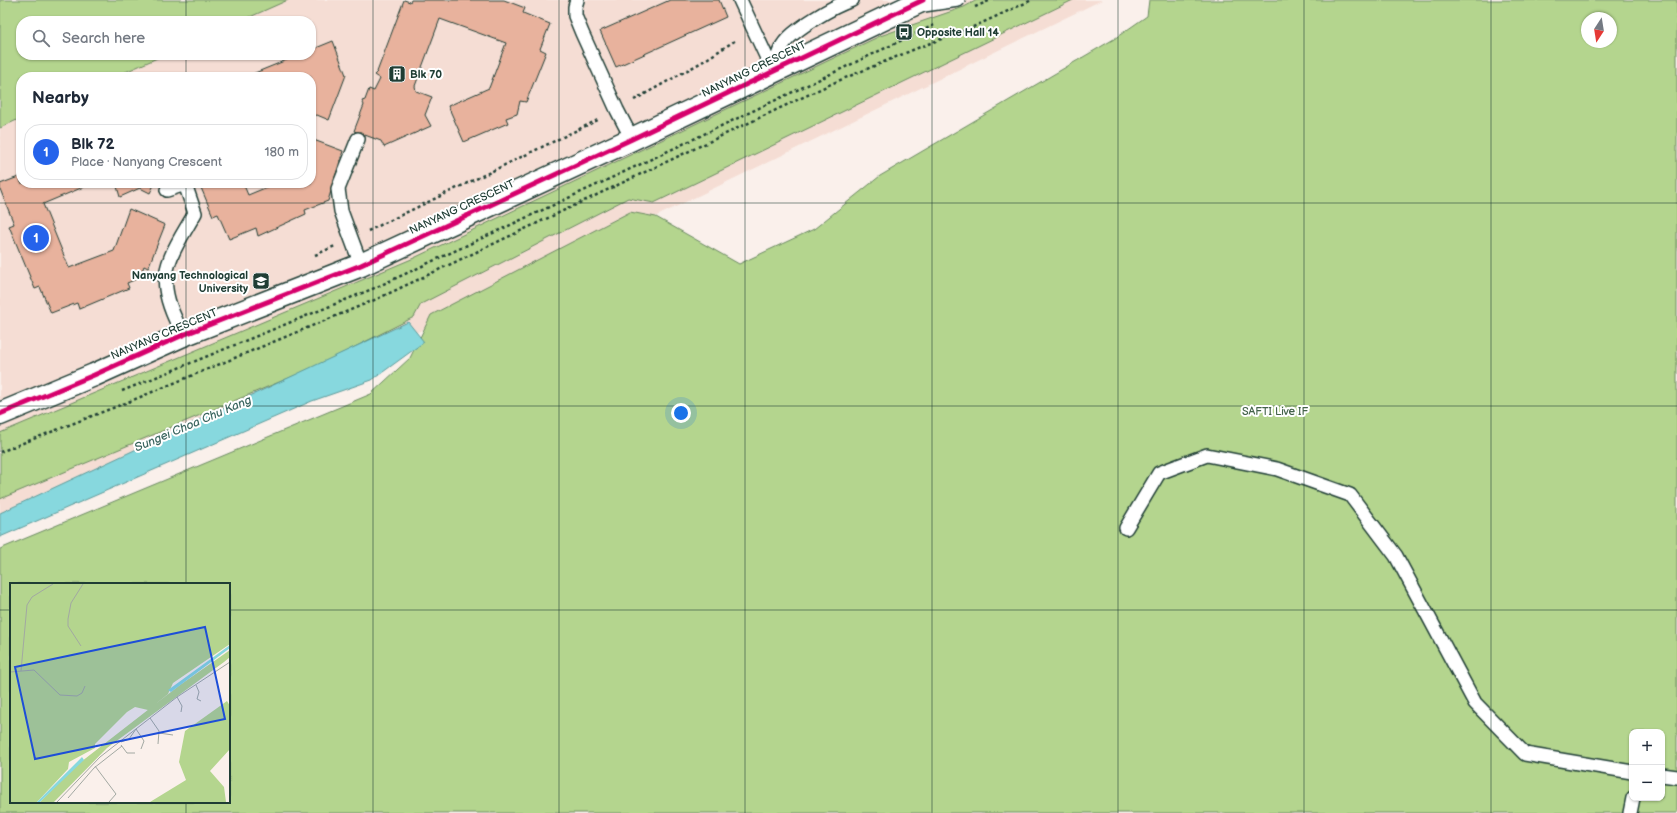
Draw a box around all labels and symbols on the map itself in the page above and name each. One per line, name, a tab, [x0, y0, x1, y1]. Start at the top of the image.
north arrow	[1581, 12, 1617, 48]
bus stop icon: Opposite Hall 14	[894, 22, 914, 42]
place label: Opposite Hall 14	[917, 26, 999, 39]
street label: NANYANG CRESCENT	[700, 38, 809, 100]
building icon: Blk 70	[387, 64, 407, 84]
place label: Blk 70	[410, 68, 442, 81]
street label: NANYANG CRESCENT	[407, 177, 517, 237]
pin: 1	[23, 223, 49, 253]
place label: Nanyang Technological University	[132, 269, 248, 295]
school or university icon: Nanyang Technological University	[251, 271, 271, 291]
street label: NANYANG CRESCENT	[109, 306, 220, 362]
water label: Sungei Choa Chu Kang	[132, 392, 254, 455]
your location	[671, 403, 691, 423]
park label: SAFTI Live IF	[1242, 405, 1308, 418]
inset map	[10, 583, 230, 803]

